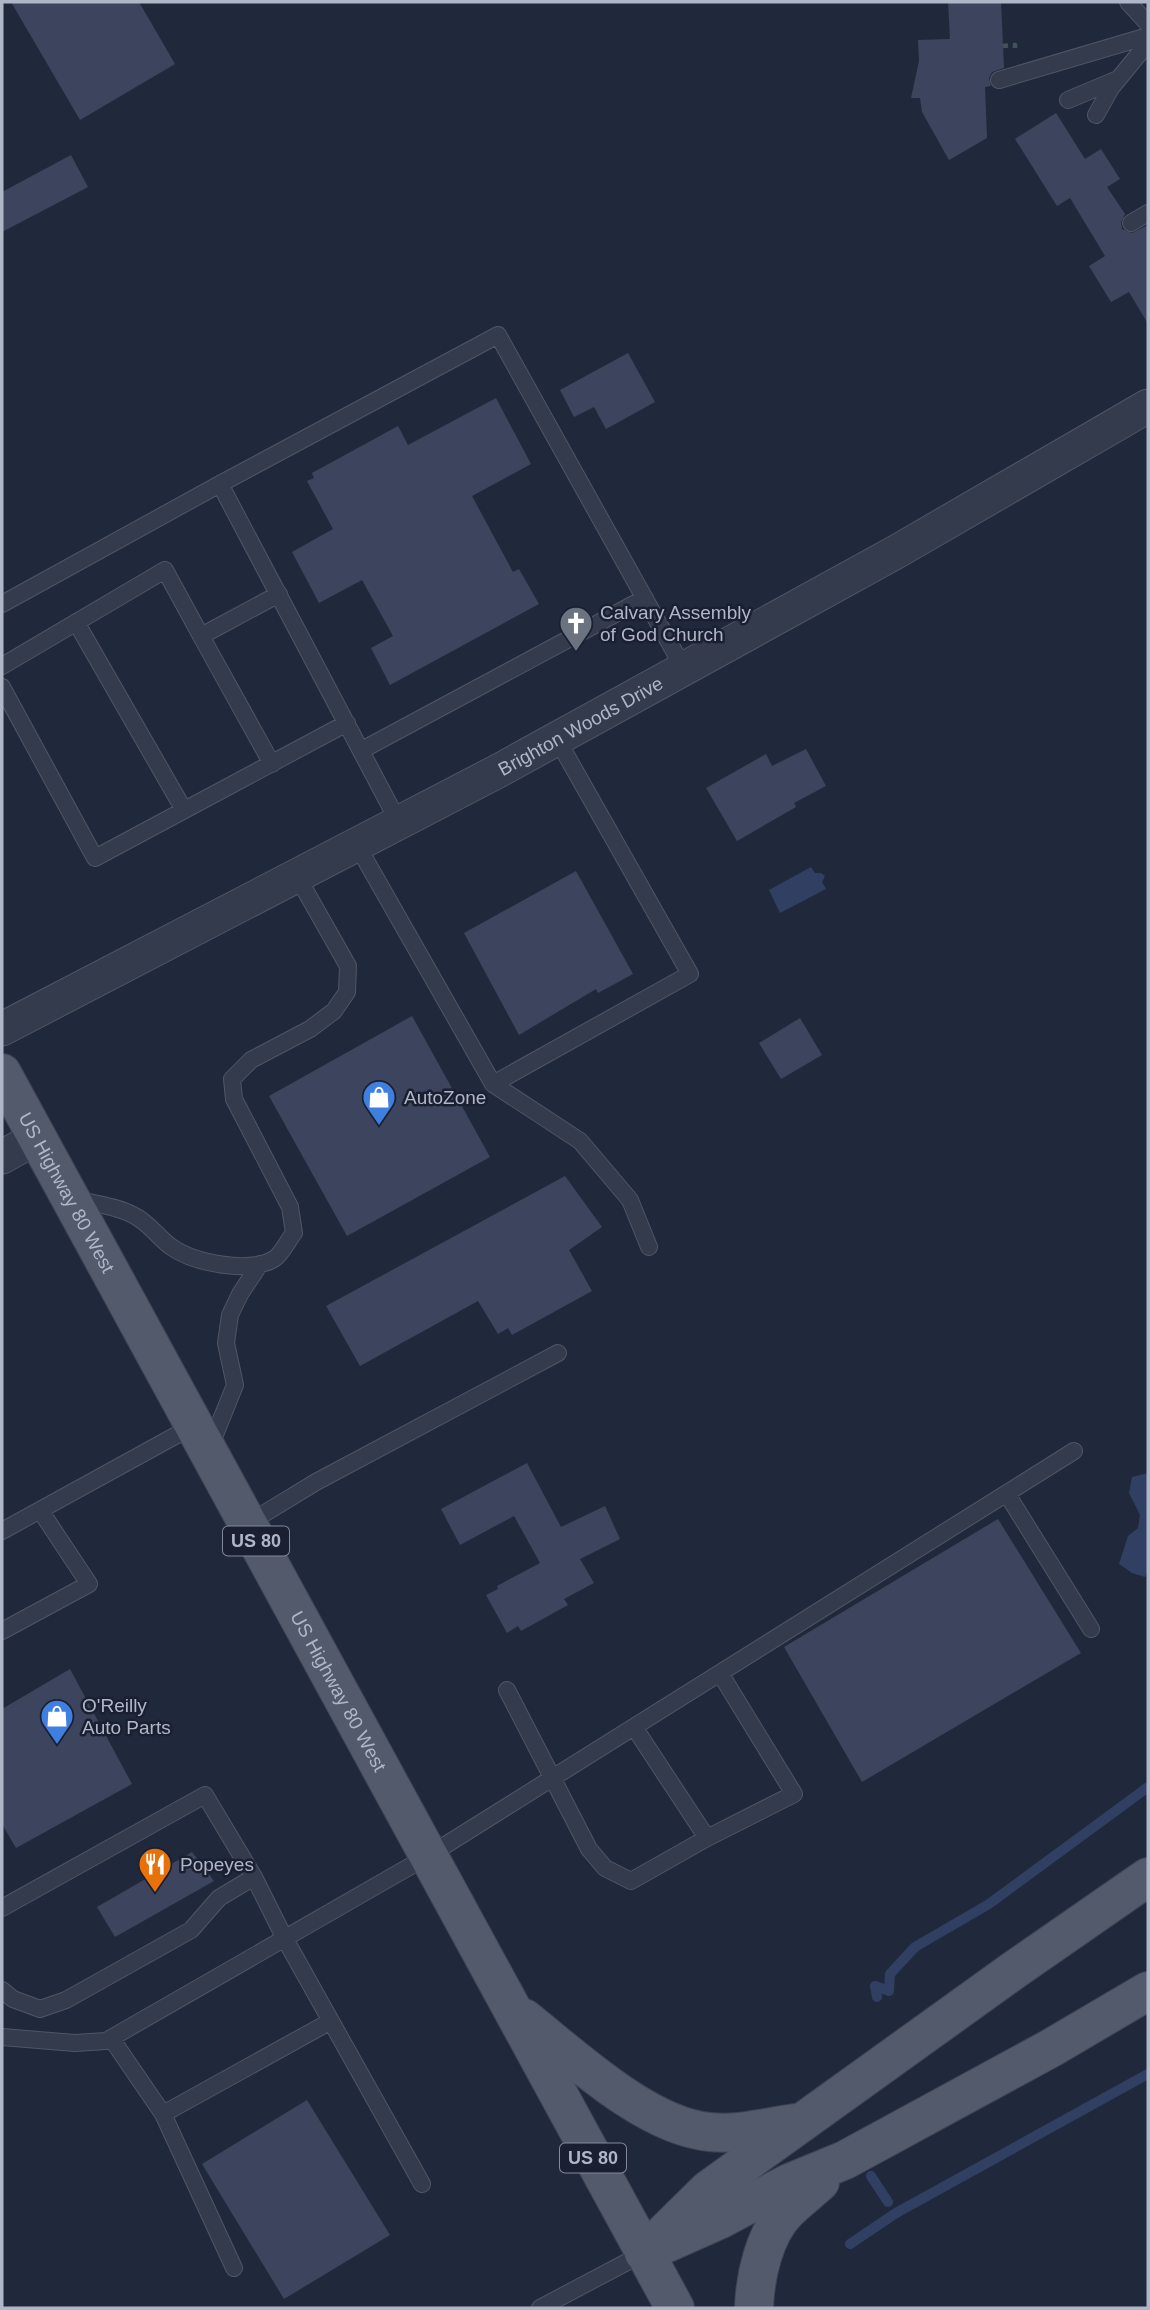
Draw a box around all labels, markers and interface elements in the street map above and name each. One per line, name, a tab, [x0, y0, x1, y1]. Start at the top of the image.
place label: Calvary Assembly of God Church	[600, 602, 751, 645]
church icon: Calvary Assembly of God Church	[557, 604, 595, 653]
street label: Brighton Woods Drive	[495, 673, 666, 780]
shop icon: AutoZone	[360, 1078, 398, 1127]
place label: AutoZone	[404, 1087, 486, 1108]
street label: US Highway 80 West	[15, 1109, 119, 1277]
road number: US 80	[223, 1526, 289, 1556]
street label: US Highway 80 West	[286, 1608, 391, 1776]
place label: O'Reilly Auto Parts	[82, 1695, 171, 1738]
shop icon: O'Reilly Auto Parts	[38, 1697, 76, 1746]
restaurant icon: Popeyes	[136, 1845, 174, 1894]
place label: Popeyes	[180, 1854, 254, 1875]
road number: US 80	[560, 2144, 626, 2172]

